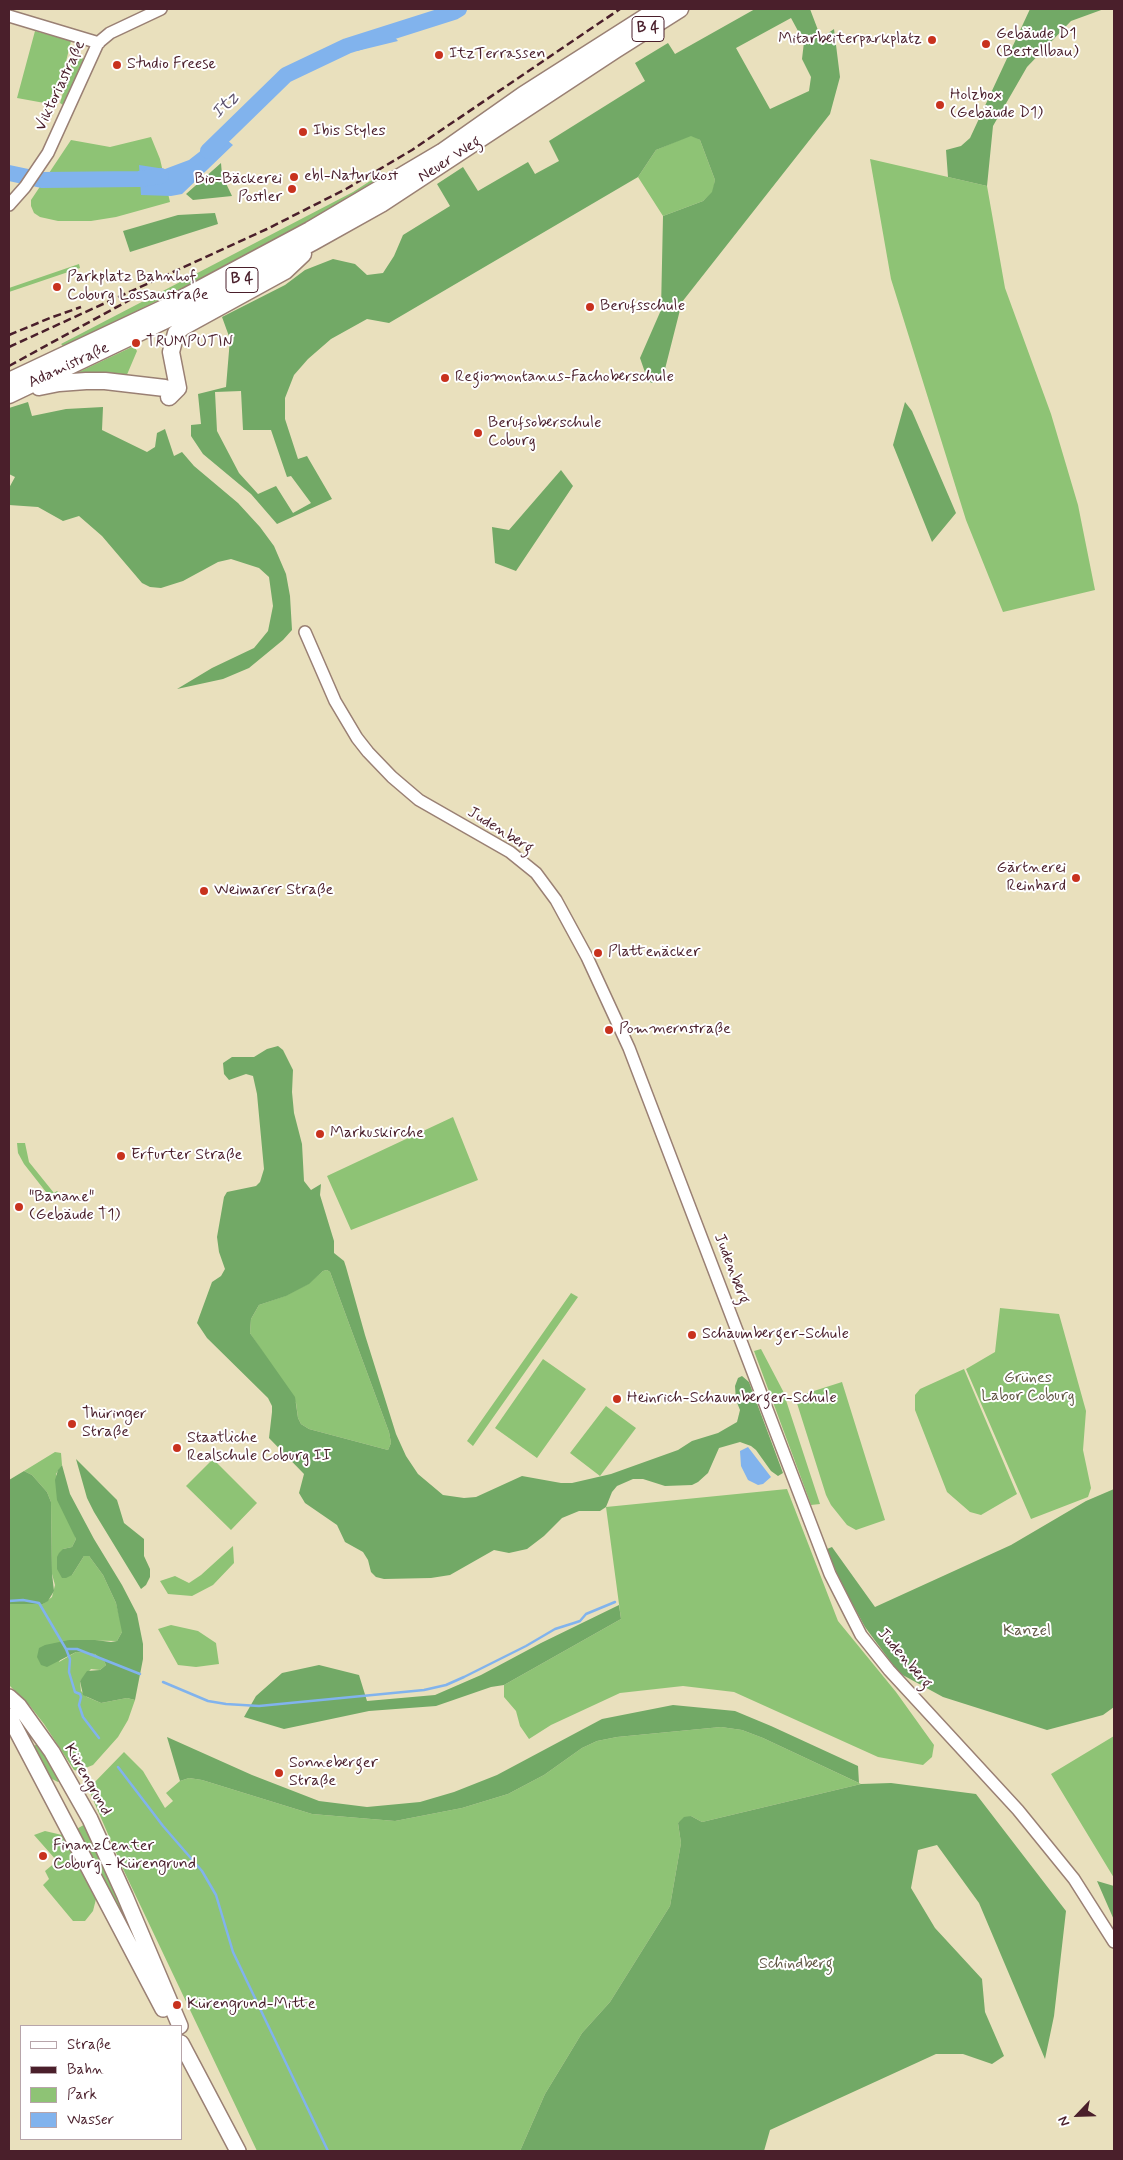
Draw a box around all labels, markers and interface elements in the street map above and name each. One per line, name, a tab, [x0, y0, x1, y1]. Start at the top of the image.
road number: B 4	[632, 16, 664, 42]
place label: Gebäude D1 (Bestellbau)	[996, 25, 1079, 63]
place label: Mitarbeiterparkplatz	[778, 30, 922, 50]
marker: Mitarbeiterparkplatz	[926, 34, 938, 46]
street label: Viktoriastraße	[32, 38, 90, 134]
marker: Gebäude D1 (Bestellbau)	[980, 38, 992, 50]
place label: ItzTerrassen	[449, 45, 546, 65]
marker: ItzTerrassen	[433, 49, 445, 61]
place label: Studio Freese	[127, 55, 216, 75]
marker: Studio Freese	[111, 59, 123, 71]
place label: Holzbox (Gebäude D1)	[950, 86, 1043, 124]
water label: Itz	[208, 88, 244, 124]
marker: Holzbox (Gebäude D1)	[934, 99, 946, 111]
place label: Ibis Styles	[313, 122, 386, 142]
marker: Ibis Styles	[297, 126, 309, 138]
street label: Neuer Weg	[415, 132, 485, 188]
place label: ebl-Naturkost	[304, 167, 398, 187]
place label: Bio-Bäckerei Postler	[195, 170, 282, 208]
marker: ebl-Naturkost	[288, 171, 300, 183]
marker: Bio-Bäckerei Postler	[286, 183, 298, 195]
place label: Parkplatz Bahnhof Coburg Lossaustraße	[67, 268, 209, 306]
road number: B 4	[226, 268, 258, 292]
marker: Parkplatz Bahnhof Coburg Lossaustraße	[51, 281, 63, 293]
place label: Berufsschule	[600, 297, 685, 317]
marker: Berufsschule	[584, 301, 596, 313]
place label: TRUMPUTIN	[146, 333, 233, 353]
marker: TRUMPUTIN	[130, 337, 142, 349]
street label: Adamistraße	[25, 339, 113, 393]
place label: Regiomontanus-Fachoberschule	[455, 368, 674, 388]
marker: Regiomontanus-Fachoberschule	[439, 372, 451, 384]
place label: Berufsoberschule Coburg	[488, 414, 602, 452]
marker: Berufsoberschule Coburg	[472, 427, 484, 439]
street label: Judenberg	[464, 803, 536, 859]
place label: Gärtnerei Reinhard	[997, 859, 1066, 897]
marker: Gärtnerei Reinhard	[1070, 872, 1082, 884]
place label: Weimarer Straße	[214, 881, 333, 901]
marker: Weimarer Straße	[198, 885, 210, 897]
place label: Plattenäcker	[608, 943, 701, 963]
marker: Plattenäcker	[592, 947, 604, 959]
place label: Pommernstraße	[619, 1020, 731, 1040]
marker: Pommernstraße	[603, 1024, 615, 1036]
place label: Markuskirche	[330, 1124, 424, 1144]
marker: Markuskirche	[314, 1128, 326, 1140]
place label: Erfurter Straße	[131, 1146, 242, 1166]
marker: Erfurter Straße	[115, 1150, 127, 1162]
place label: "Banane" (Gebäude T1)	[29, 1188, 120, 1226]
marker: "Banane" (Gebäude T1)	[13, 1201, 25, 1213]
street label: Judenberg	[709, 1231, 753, 1307]
place label: Schaumberger-Schule	[702, 1325, 849, 1345]
marker: Schaumberger-Schule	[686, 1329, 698, 1341]
park label: Grünes Labor Coburg	[981, 1369, 1075, 1407]
place label: Heinrich-Schaumberger-Schule	[627, 1389, 837, 1409]
marker: Heinrich-Schaumberger-Schule	[611, 1393, 623, 1405]
place label: Thüringer Straße	[82, 1405, 147, 1443]
marker: Thüringer Straße	[66, 1418, 78, 1430]
place label: Staatliche Realschule Coburg II	[187, 1429, 331, 1467]
marker: Staatliche Realschule Coburg II	[171, 1442, 183, 1454]
park label: Kanzel	[1003, 1622, 1051, 1642]
street label: Judenberg	[872, 1625, 936, 1693]
street label: Kürengrund	[59, 1741, 115, 1819]
place label: Sonneberger Straße	[289, 1754, 378, 1792]
marker: Sonneberger Straße	[273, 1767, 285, 1779]
place label: FinanzCenter Coburg - Kürengrund	[53, 1837, 196, 1875]
marker: FinanzCenter Coburg - Kürengrund	[37, 1850, 49, 1862]
park label: Schindberg	[759, 1955, 833, 1975]
place label: Kürengrund-Mitte	[187, 1995, 316, 2015]
marker: Kürengrund-Mitte	[171, 1999, 183, 2011]
legend	[20, 2025, 182, 2140]
text: Straße	[67, 2035, 111, 2055]
text: Bahn	[67, 2060, 104, 2080]
text: Park	[67, 2085, 97, 2105]
north arrow	[1053, 2090, 1103, 2140]
text: Wasser	[67, 2110, 114, 2130]
text: N	[1054, 2113, 1074, 2129]

